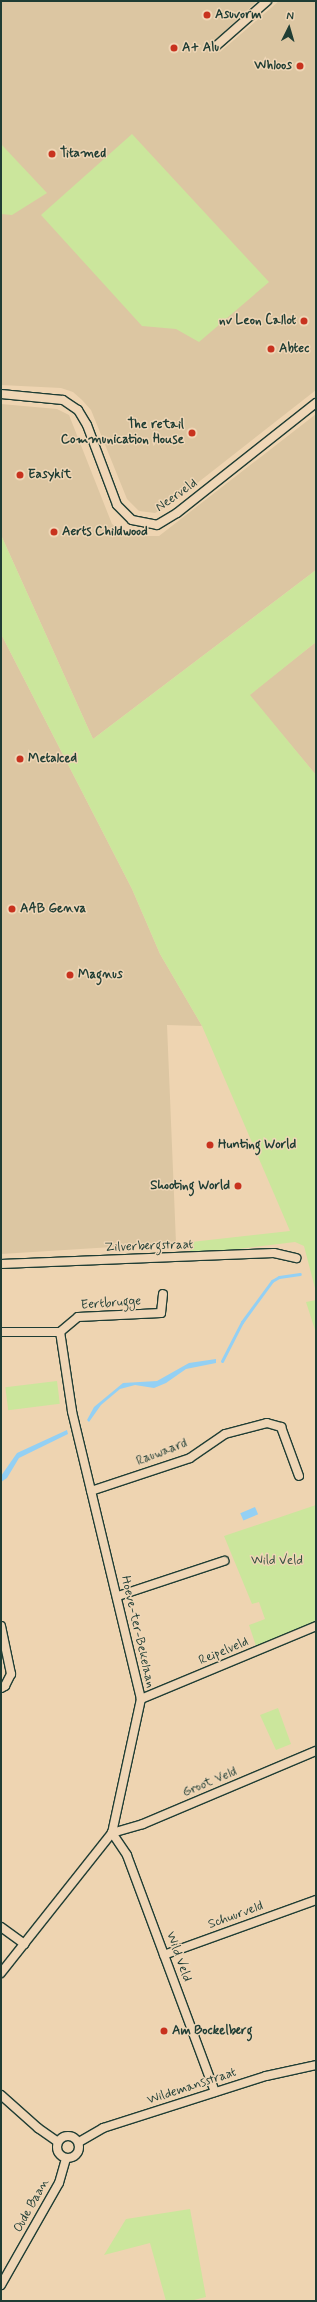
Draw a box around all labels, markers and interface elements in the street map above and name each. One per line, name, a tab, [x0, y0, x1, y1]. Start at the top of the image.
place label: Asuvorm	[215, 7, 262, 23]
north arrow	[269, 8, 309, 48]
text: N	[286, 9, 294, 23]
marker: Asuvorm	[202, 10, 212, 20]
place label: A+ Alu	[182, 40, 219, 56]
marker: A+ Alu	[169, 43, 179, 53]
place label: Whloos	[254, 58, 292, 74]
marker: Whloos	[295, 61, 305, 71]
place label: Titamed	[60, 146, 106, 162]
marker: Titamed	[47, 149, 57, 159]
place label: nv Leon Callot	[215, 313, 296, 329]
marker: nv Leon Callot	[299, 316, 309, 326]
place label: Abtec	[279, 341, 309, 357]
marker: Abtec	[266, 344, 276, 354]
place label: The retail Communication House	[62, 418, 184, 449]
marker: The retail Communication House	[187, 428, 197, 438]
place label: Easykit	[28, 467, 71, 483]
marker: Easykit	[15, 470, 25, 480]
street label: Neerveld	[153, 476, 201, 516]
place label: Aerts Childwood	[62, 524, 148, 540]
marker: Aerts Childwood	[49, 527, 59, 537]
place label: Metalced	[28, 751, 77, 767]
marker: Metalced	[15, 754, 25, 764]
place label: AAB Genva	[20, 901, 83, 917]
marker: AAB Genva	[7, 904, 17, 914]
place label: Magnus	[78, 967, 123, 983]
marker: Magnus	[65, 970, 75, 980]
place label: Hunting World	[218, 1137, 296, 1153]
marker: Hunting World	[205, 1140, 215, 1150]
place label: Shooting World	[151, 1178, 230, 1194]
marker: Shooting World	[233, 1181, 243, 1191]
street label: Zilverbergstraat	[104, 1238, 194, 1256]
street label: Eertbrugge	[80, 1294, 142, 1314]
street label: Rauwaard	[134, 1436, 190, 1470]
park label: Wild Veld	[251, 1553, 303, 1569]
street label: Hoeve-ter-Bekelaan	[117, 1574, 157, 1690]
street label: Reipelveld	[197, 1635, 251, 1669]
street label: Groot Veld	[180, 1764, 240, 1802]
street label: Schuurveld	[206, 1899, 266, 1933]
street label: Wild Veld	[162, 1930, 194, 1984]
place label: Am Bockelberg	[172, 2023, 254, 2039]
marker: Am Bockelberg	[159, 2026, 169, 2036]
street label: Wildemansstraat	[145, 2065, 239, 2109]
street label: Oude Baan	[11, 2178, 53, 2234]

